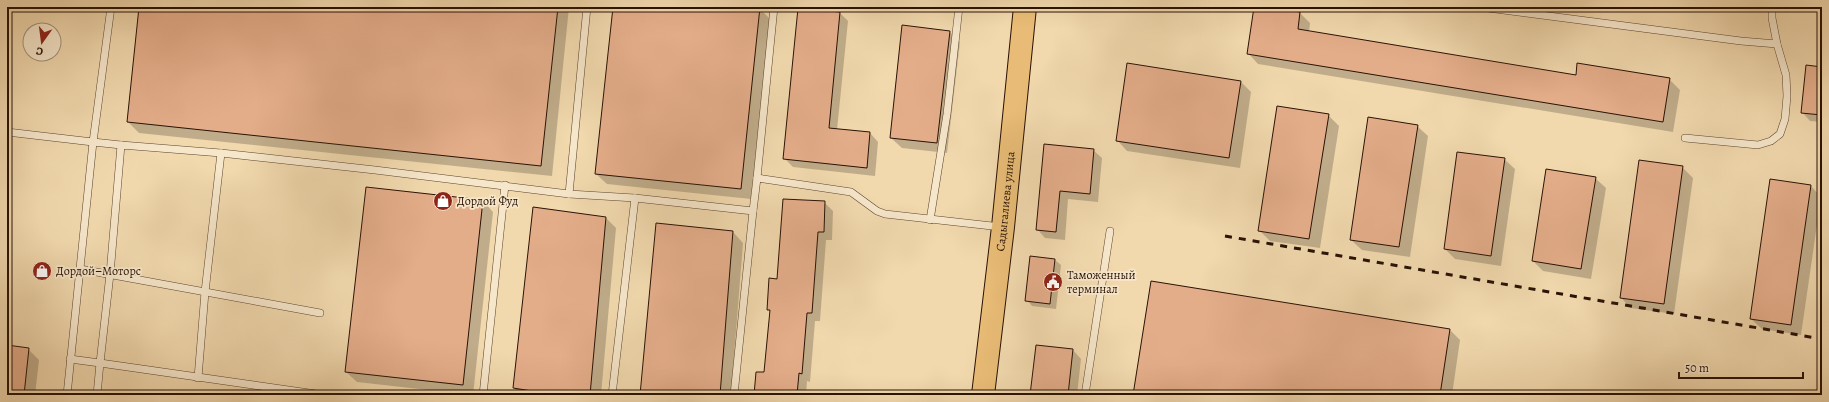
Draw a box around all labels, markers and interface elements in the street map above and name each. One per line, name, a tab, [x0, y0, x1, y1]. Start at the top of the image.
north arrow	[22, 22, 62, 62]
text: С	[34, 43, 45, 59]
street label: Садыгалиева улица	[992, 150, 1019, 252]
shop icon: Дордой Фуд	[432, 190, 454, 212]
place label: Дордой Фуд	[457, 193, 518, 209]
shop icon: Дордой–Моторс	[31, 260, 53, 282]
place label: Дордой–Моторс	[56, 263, 141, 279]
place label: Таможенный терминал	[1067, 267, 1136, 297]
public building icon: Таможенный терминал	[1042, 271, 1064, 293]
scale bar	[1679, 354, 1803, 380]
text: 50 m	[1685, 360, 1709, 376]

